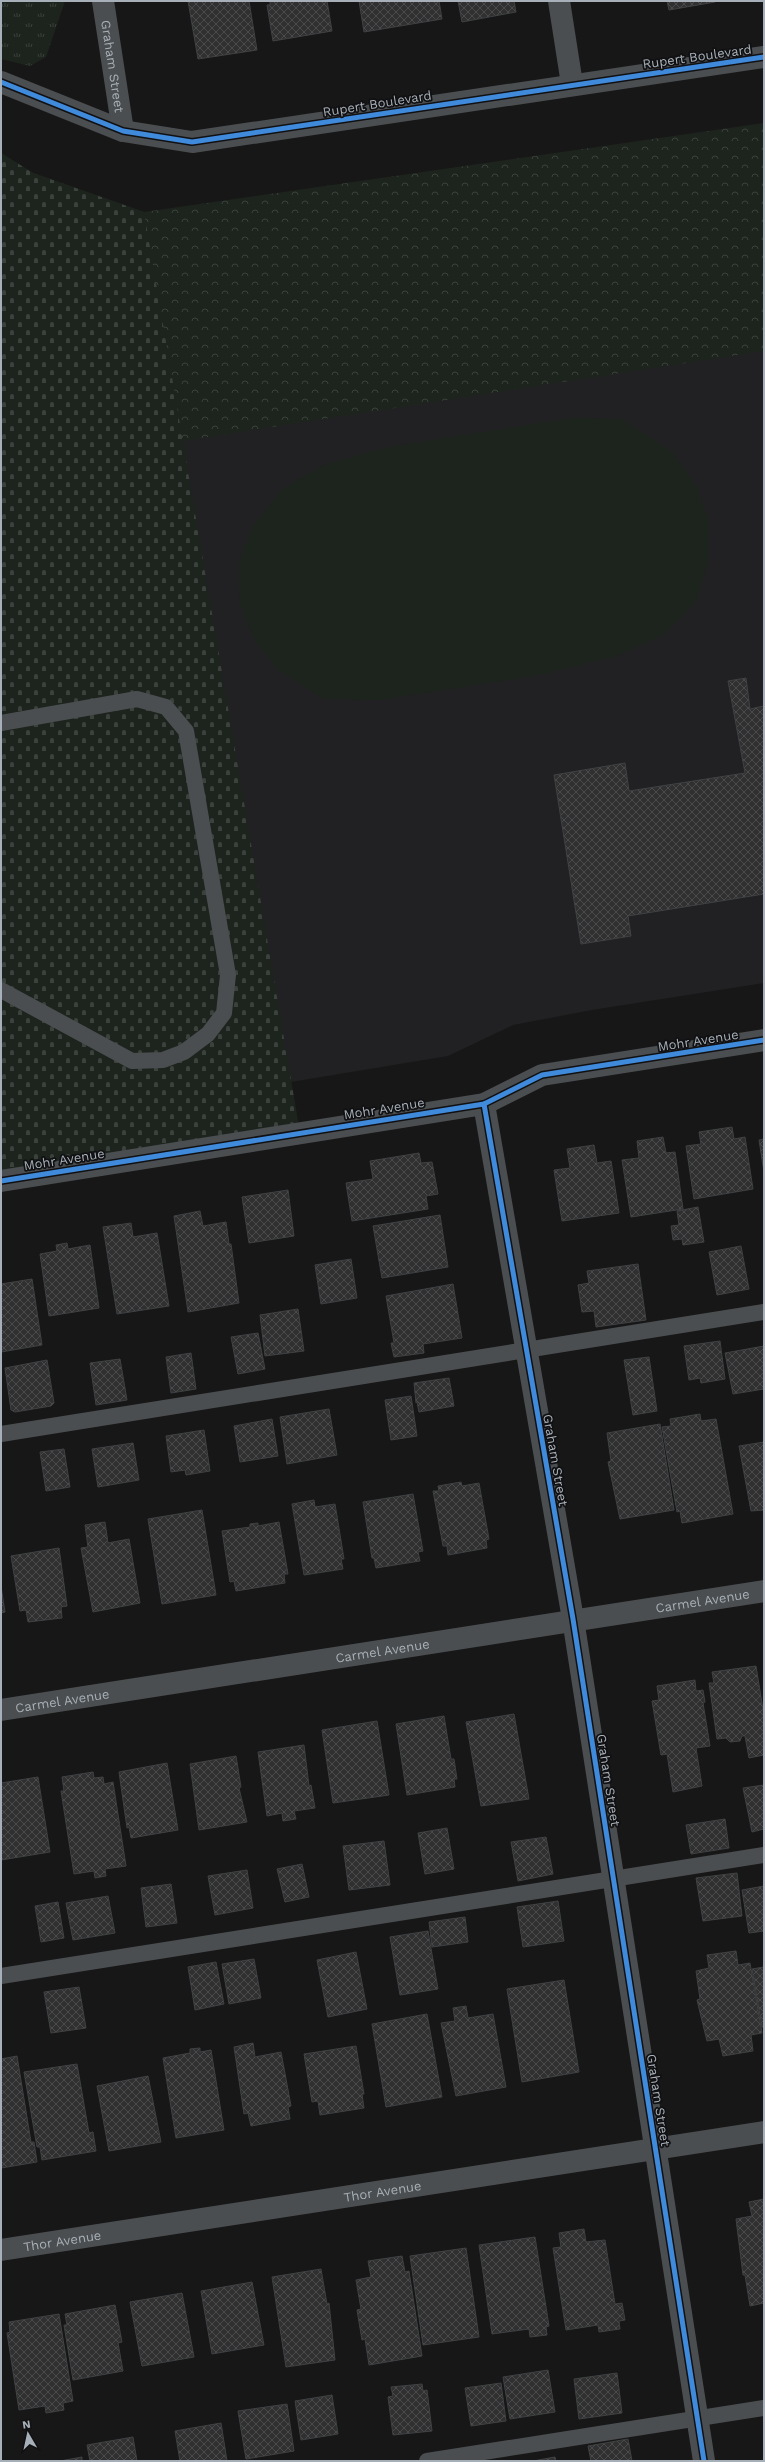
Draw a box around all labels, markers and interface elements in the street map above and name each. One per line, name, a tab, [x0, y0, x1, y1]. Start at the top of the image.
street label: Graham Street	[98, 19, 127, 114]
street label: Rupert Boulevard	[642, 41, 752, 72]
street label: Rupert Boulevard	[322, 87, 432, 119]
street label: Mohr Avenue	[657, 1027, 740, 1054]
street label: Mohr Avenue	[343, 1095, 426, 1122]
street label: Mohr Avenue	[23, 1146, 106, 1173]
street label: Graham Street	[540, 1413, 571, 1508]
street label: Carmel Avenue	[655, 1586, 751, 1616]
street label: Carmel Avenue	[334, 1636, 431, 1666]
street label: Carmel Avenue	[14, 1686, 110, 1716]
street label: Graham Street	[594, 1733, 623, 1828]
street label: Graham Street	[644, 2053, 673, 2148]
street label: Thor Avenue	[343, 2178, 422, 2205]
street label: Thor Avenue	[22, 2228, 102, 2254]
north arrow	[8, 2414, 48, 2454]
text: N	[21, 2418, 32, 2432]

